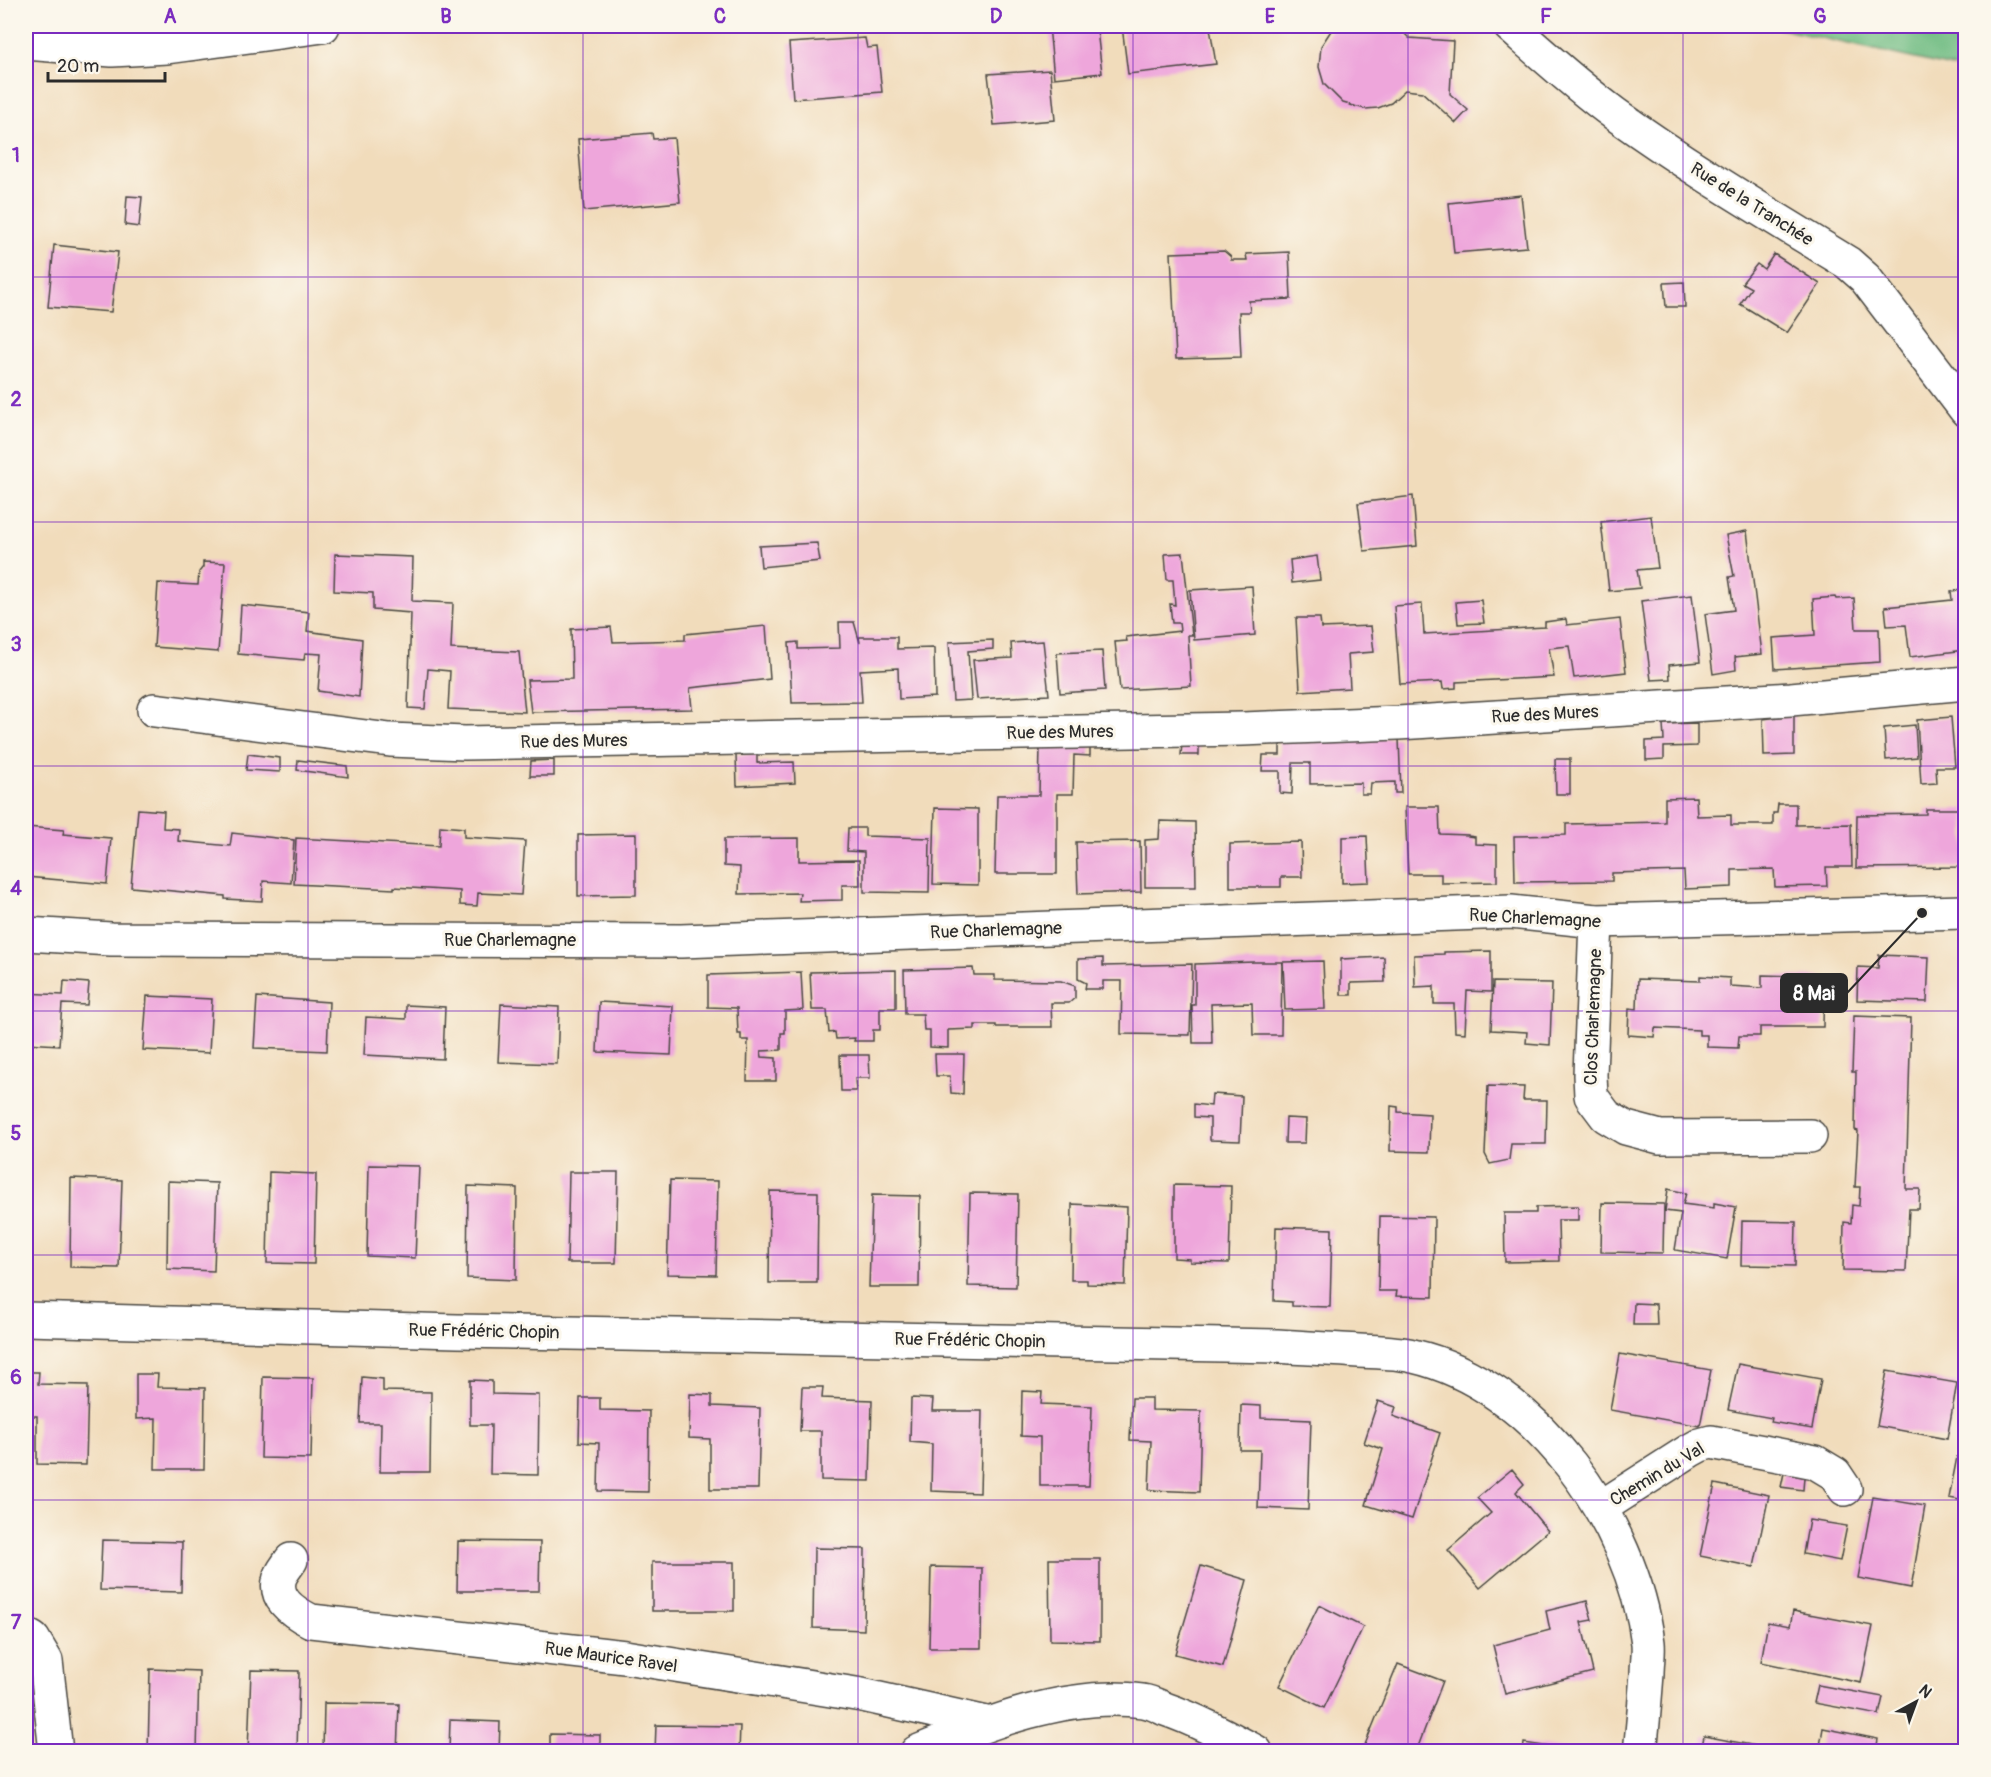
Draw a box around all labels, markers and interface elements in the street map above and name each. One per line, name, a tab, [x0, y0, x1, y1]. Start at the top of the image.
text: A	[164, 4, 177, 29]
text: B	[440, 4, 452, 29]
text: C	[714, 4, 726, 29]
text: D	[990, 4, 1003, 29]
text: E	[1265, 4, 1276, 29]
text: F	[1540, 4, 1552, 29]
text: G	[1813, 4, 1827, 29]
scale bar	[48, 45, 165, 83]
text: 20 m	[57, 55, 99, 78]
text: 1	[12, 143, 20, 168]
street label: Rue de la Tranchée	[1686, 157, 1818, 251]
text: 2	[10, 387, 22, 412]
text: 3	[10, 632, 22, 657]
street label: Rue des Mures	[1491, 700, 1599, 729]
street label: Rue des Mures	[1006, 720, 1114, 745]
street label: Rue des Mures	[520, 729, 628, 754]
text: 4	[10, 876, 22, 901]
street label: Rue Charlemagne	[1468, 904, 1602, 933]
street label: Rue Charlemagne	[930, 917, 1063, 944]
street label: Rue Charlemagne	[444, 929, 576, 952]
street label: Clos Charlemagne	[1580, 948, 1607, 1086]
callout: 8 Mai	[1781, 974, 1847, 1012]
text: 8 Mai	[1793, 981, 1835, 1006]
text: 5	[11, 1121, 22, 1146]
street label: Rue Frédéric Chopin	[408, 1319, 560, 1344]
street label: Rue Frédéric Chopin	[894, 1328, 1046, 1353]
text: 6	[10, 1365, 22, 1390]
street label: Chemin du Val	[1606, 1437, 1709, 1512]
text: 7	[11, 1610, 22, 1635]
street label: Rue Maurice Ravel	[543, 1637, 679, 1678]
north arrow	[1886, 1672, 1946, 1732]
text: N	[1915, 1680, 1936, 1703]

